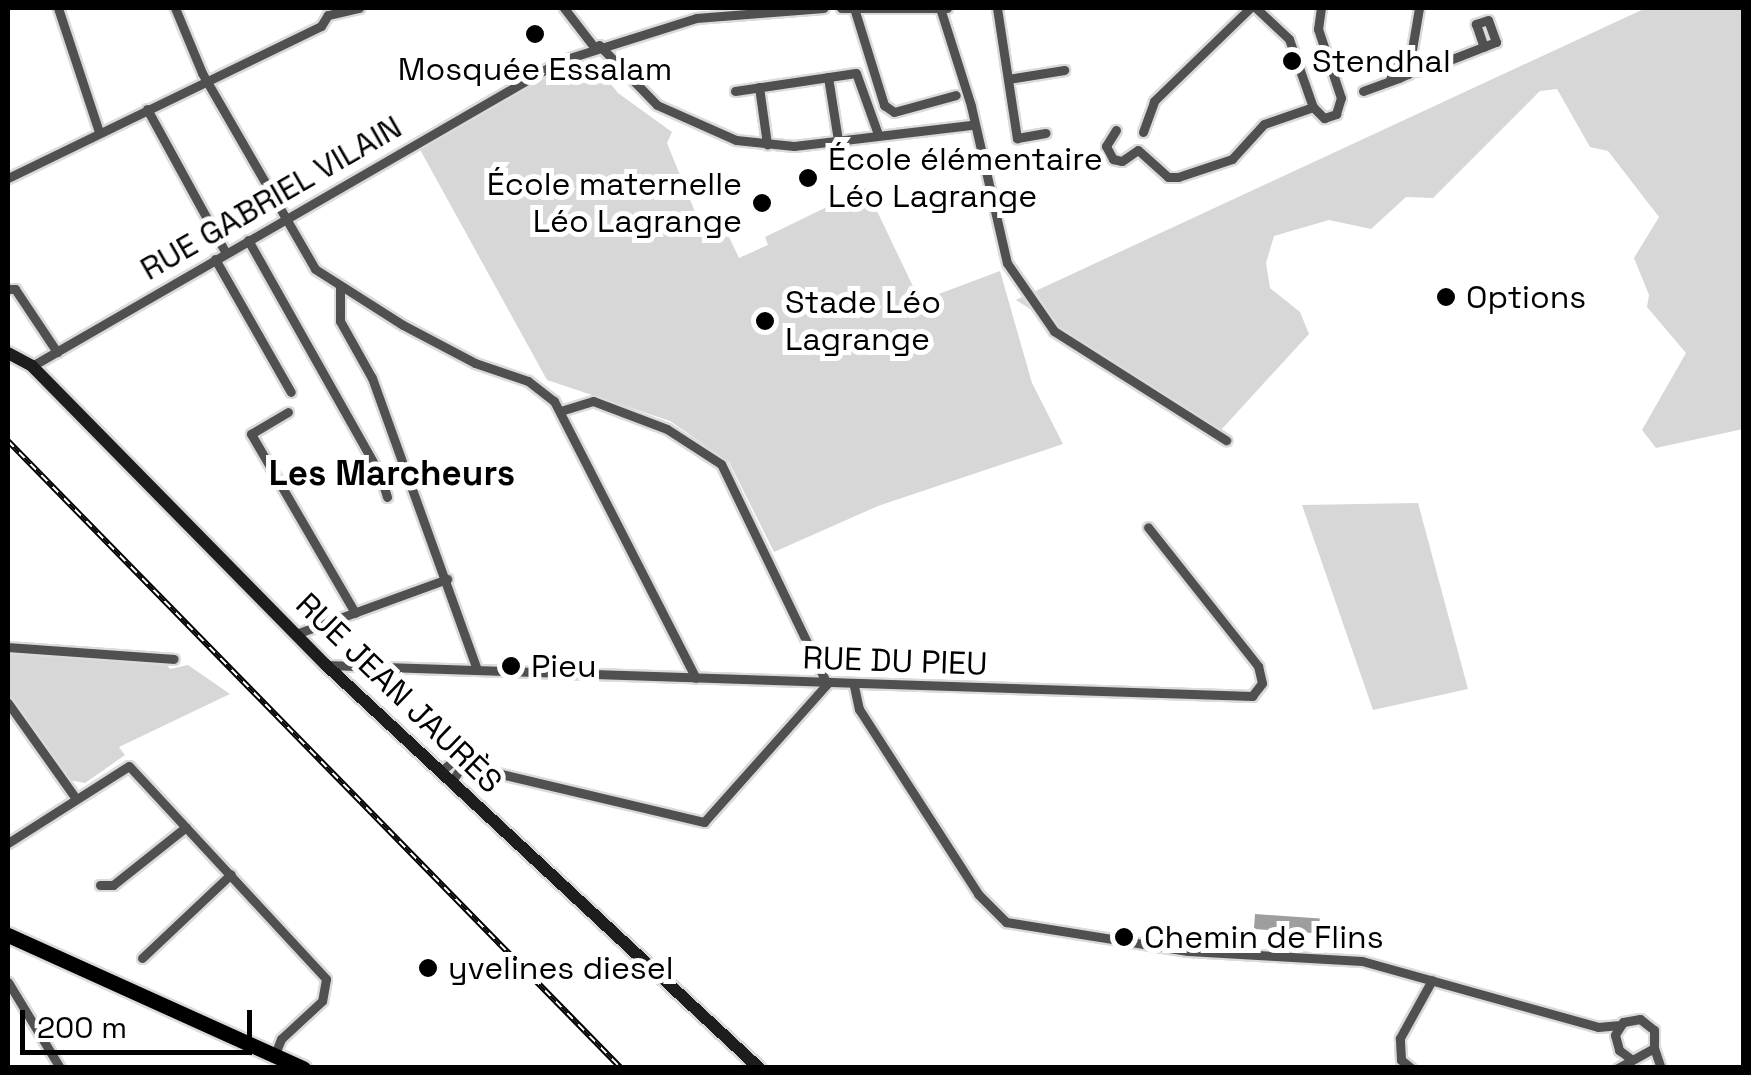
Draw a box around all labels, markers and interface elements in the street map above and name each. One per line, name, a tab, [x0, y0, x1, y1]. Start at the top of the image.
marker: Mosquée Essalam	[524, 23, 546, 45]
place label: Stendhal	[1312, 42, 1451, 80]
place label: Mosquée Essalam	[398, 50, 672, 88]
marker: Stendhal	[1281, 50, 1303, 72]
street label: RUE GABRIEL VILAIN	[133, 107, 409, 289]
place label: École élémentaire Léo Lagrange	[828, 141, 1103, 216]
place label: École maternelle Léo Lagrange	[487, 166, 742, 241]
marker: École élémentaire Léo Lagrange	[797, 167, 819, 189]
marker: École maternelle Léo Lagrange	[751, 192, 773, 214]
place label: Options	[1466, 278, 1586, 316]
place label: Stade Léo Lagrange	[785, 284, 941, 359]
marker: Options	[1435, 286, 1457, 308]
marker: Stade Léo Lagrange	[754, 310, 776, 332]
district label: Les Marcheurs	[269, 452, 515, 494]
street label: RUE JEAN JAURÈS	[288, 585, 510, 801]
street label: RUE DU PIEU	[802, 639, 988, 683]
place label: Pieu	[531, 647, 597, 685]
marker: Pieu	[500, 655, 522, 677]
place label: Chemin de Flins	[1144, 918, 1384, 956]
marker: Chemin de Flins	[1113, 926, 1135, 948]
place label: yvelines diesel	[448, 949, 673, 987]
marker: yvelines diesel	[417, 957, 439, 979]
scale bar	[25, 990, 258, 1052]
text: 200 m	[37, 1008, 127, 1047]

